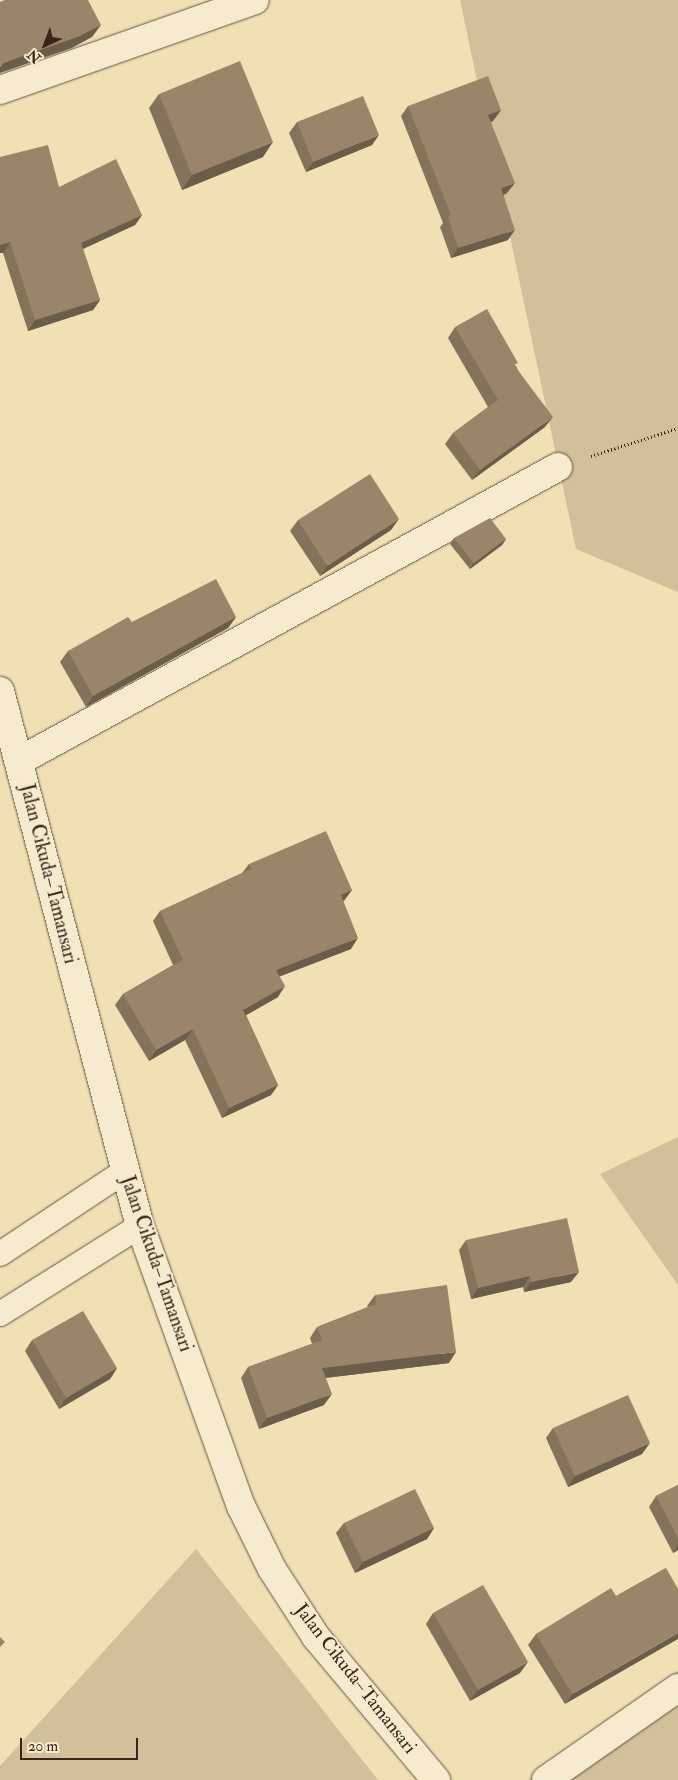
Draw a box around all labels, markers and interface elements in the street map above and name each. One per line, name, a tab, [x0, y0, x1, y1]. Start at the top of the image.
north arrow	[20, 20, 70, 70]
text: N	[24, 46, 45, 67]
street label: Jalan Cikuda–Tamansari	[15, 782, 81, 966]
street label: Jalan Cikuda–Tamansari	[115, 1173, 197, 1355]
street label: Jalan Cikuda–Tamansari	[289, 1599, 421, 1759]
scale bar	[22, 1728, 140, 1760]
text: 20 m	[28, 1737, 58, 1756]

